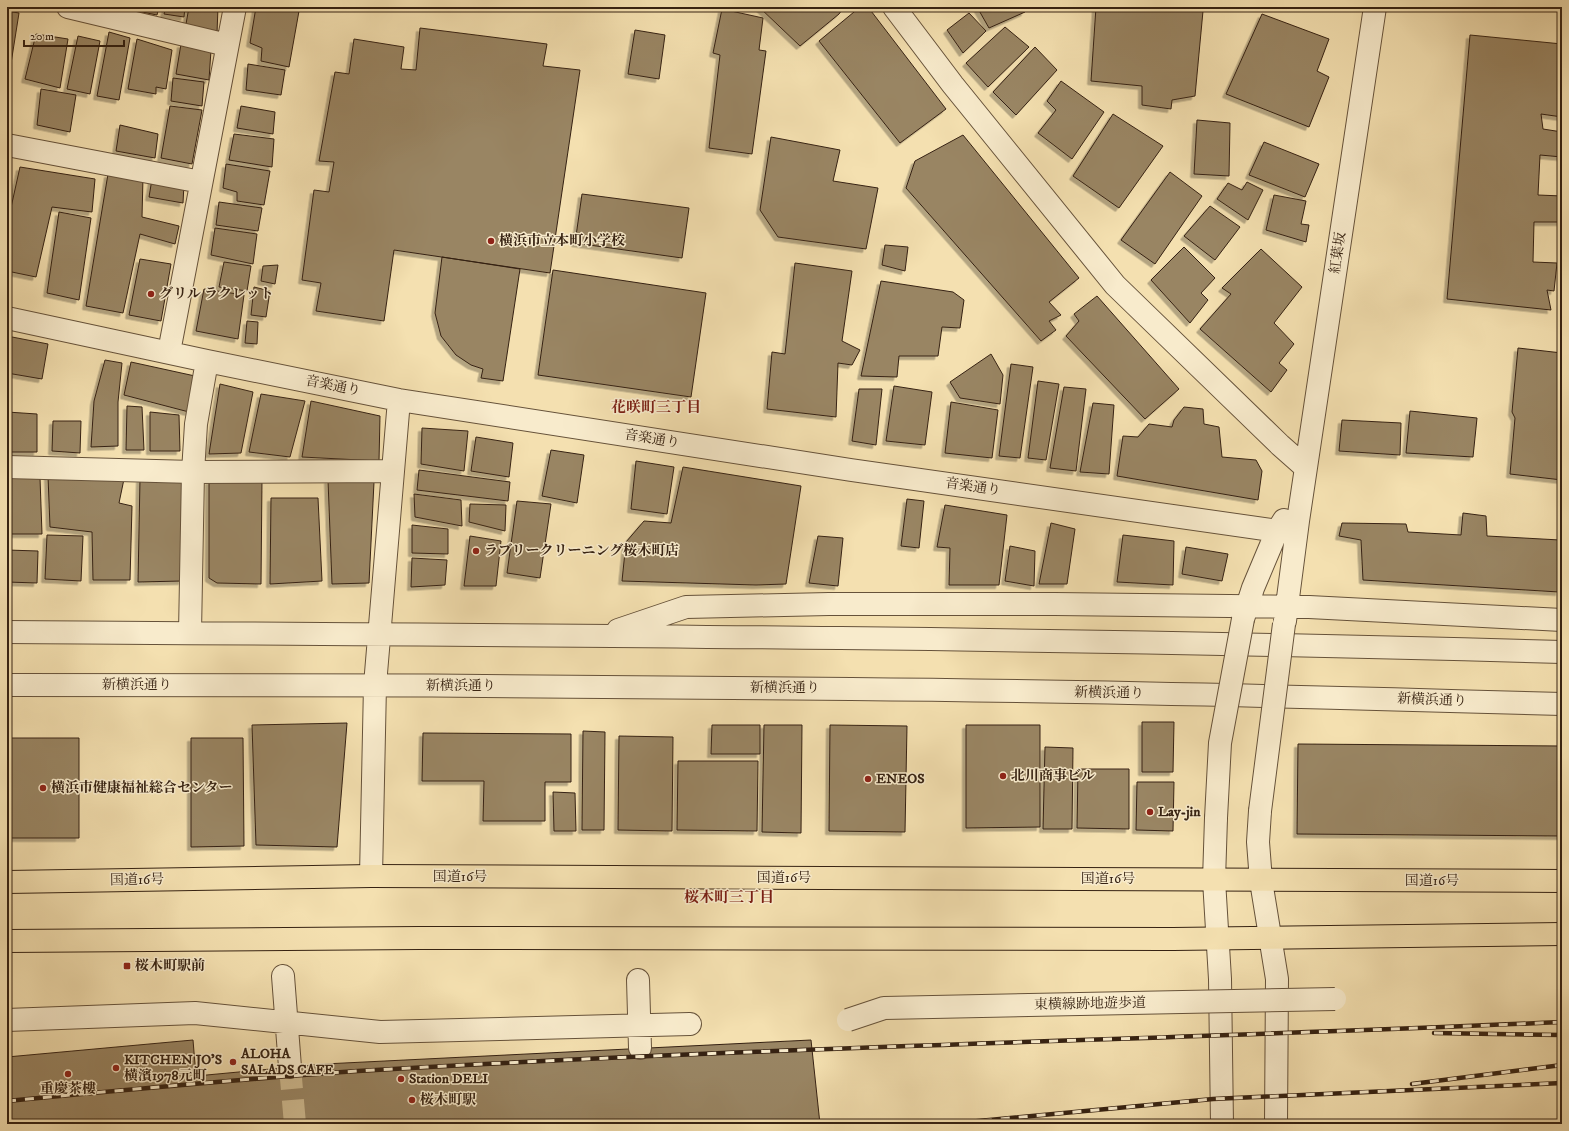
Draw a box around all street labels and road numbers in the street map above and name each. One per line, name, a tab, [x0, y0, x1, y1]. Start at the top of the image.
street label: 紅葉坂	[1326, 231, 1350, 275]
street label: 音楽通り	[304, 372, 362, 400]
street label: 音楽通り	[623, 426, 681, 452]
street label: 音楽通り	[944, 474, 1002, 500]
street label: 新横浜通り	[102, 676, 172, 694]
street label: 新横浜通り	[426, 677, 496, 695]
street label: 新横浜通り	[750, 679, 820, 697]
street label: 新横浜通り	[1074, 683, 1144, 703]
street label: 新横浜通り	[1397, 690, 1467, 710]
street label: 国道16号	[433, 868, 487, 886]
street label: 国道16号	[757, 869, 811, 887]
street label: 国道16号	[1081, 870, 1135, 888]
street label: 国道16号	[110, 871, 164, 889]
street label: 国道16号	[1405, 872, 1459, 890]
street label: 東横線跡地遊歩道	[1034, 994, 1146, 1014]

